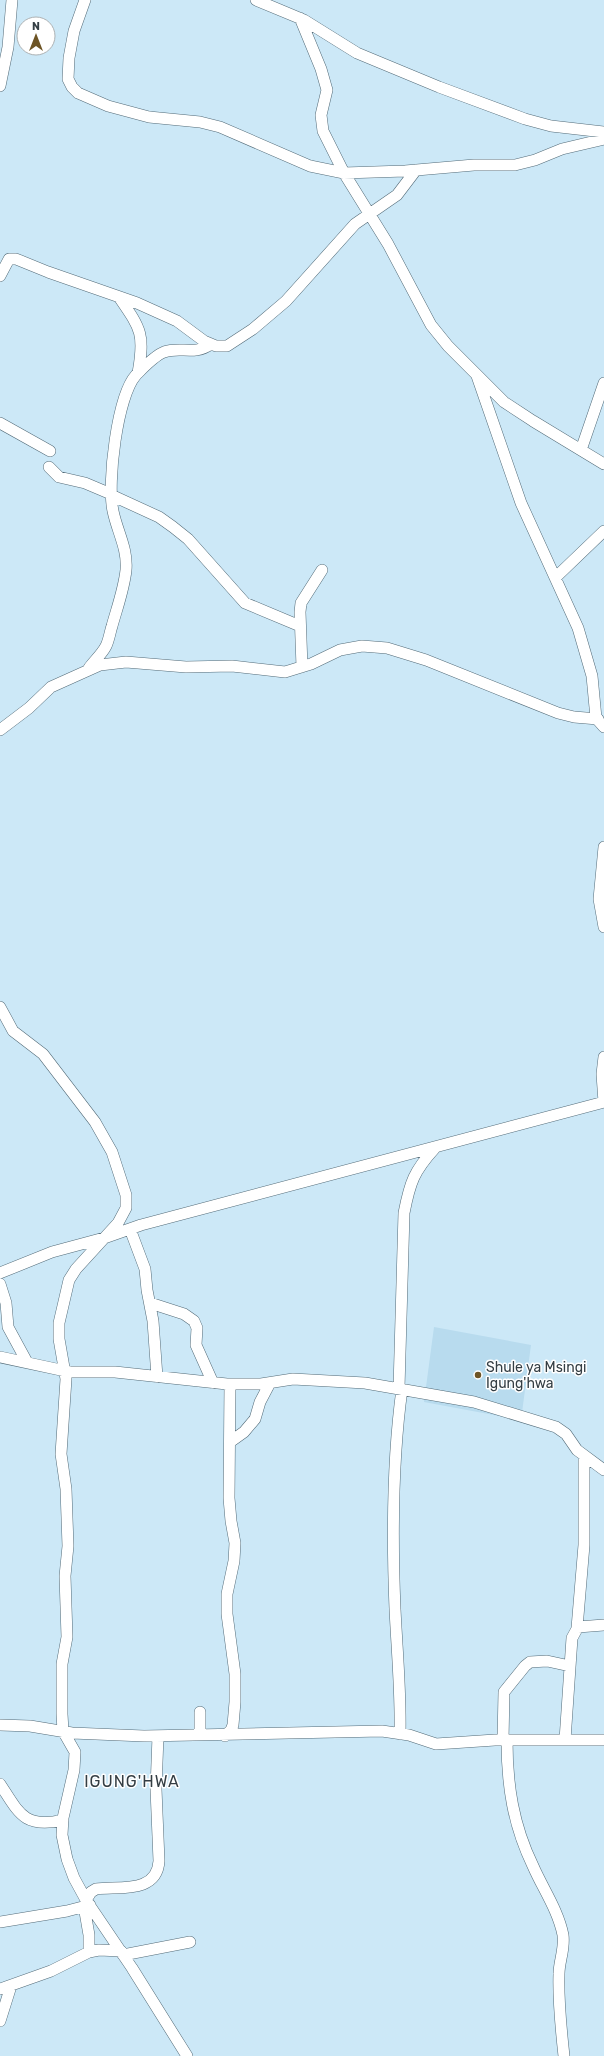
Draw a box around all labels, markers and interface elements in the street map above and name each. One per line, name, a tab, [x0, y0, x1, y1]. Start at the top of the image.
north arrow	[16, 16, 56, 56]
text: N	[32, 20, 40, 33]
place label: Shule ya Msingi Igung'hwa	[486, 1359, 586, 1392]
marker: Shule ya Msingi Igung'hwa	[473, 1370, 483, 1380]
district label: IGUNG'HWA	[84, 1772, 180, 1791]

